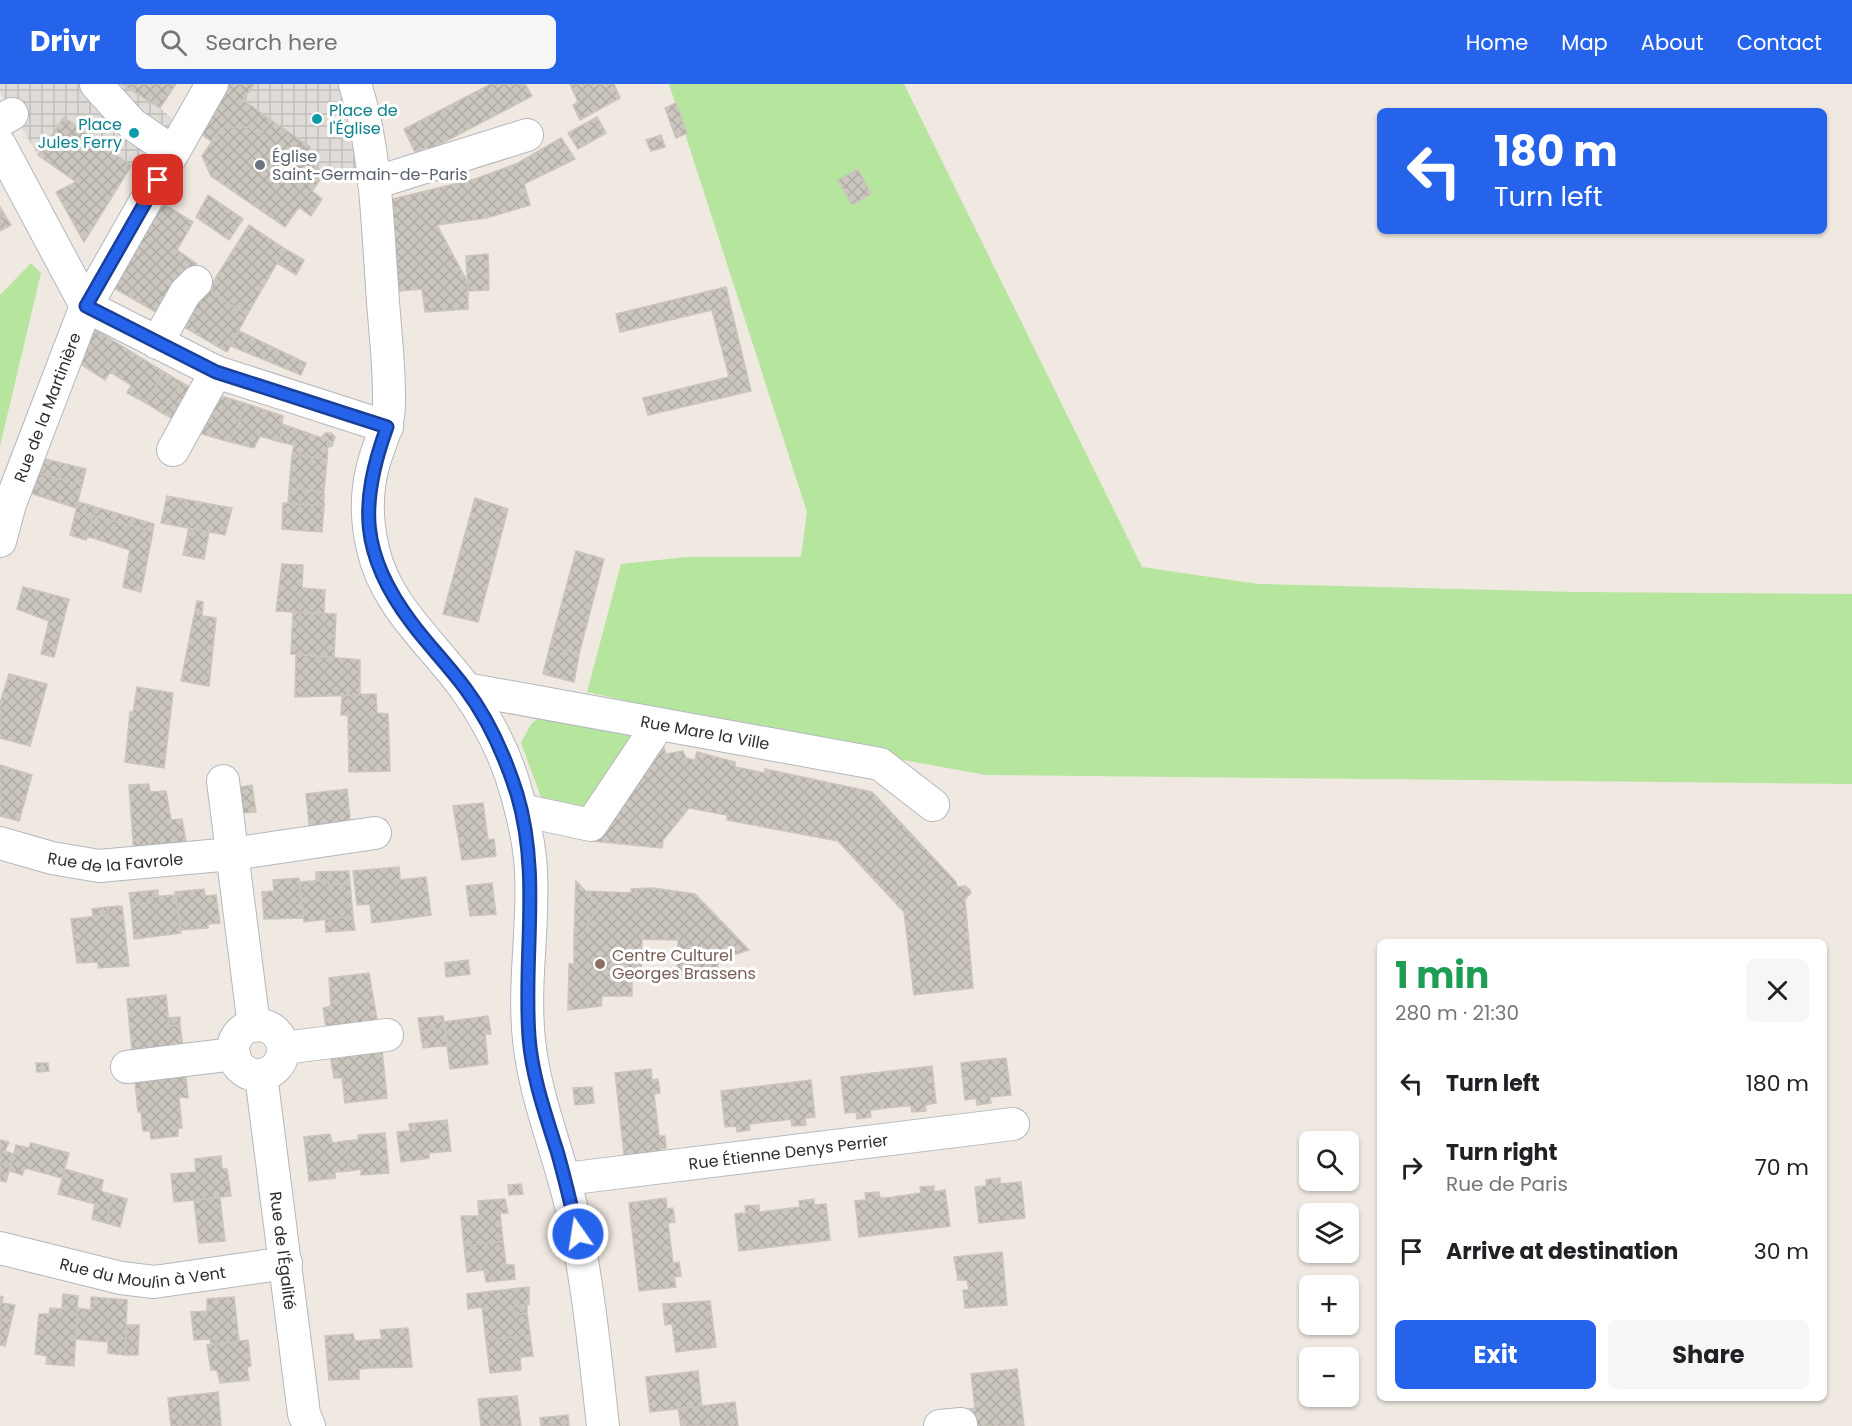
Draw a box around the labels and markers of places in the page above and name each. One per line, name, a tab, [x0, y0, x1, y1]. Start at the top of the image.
place label: Place de l'Église	[329, 99, 398, 140]
marker: Place de l'Église	[310, 112, 324, 126]
place label: Place Jules Ferry	[38, 113, 122, 154]
marker: Place Jules Ferry	[127, 126, 141, 140]
place label: Église Saint-Germain-de-Paris	[272, 145, 468, 186]
pin	[132, 154, 183, 205]
marker: Église Saint-Germain-de-Paris	[253, 158, 267, 172]
place label: Centre Culturel Georges Brassens	[612, 944, 756, 985]
marker: Centre Culturel Georges Brassens	[593, 957, 607, 971]

